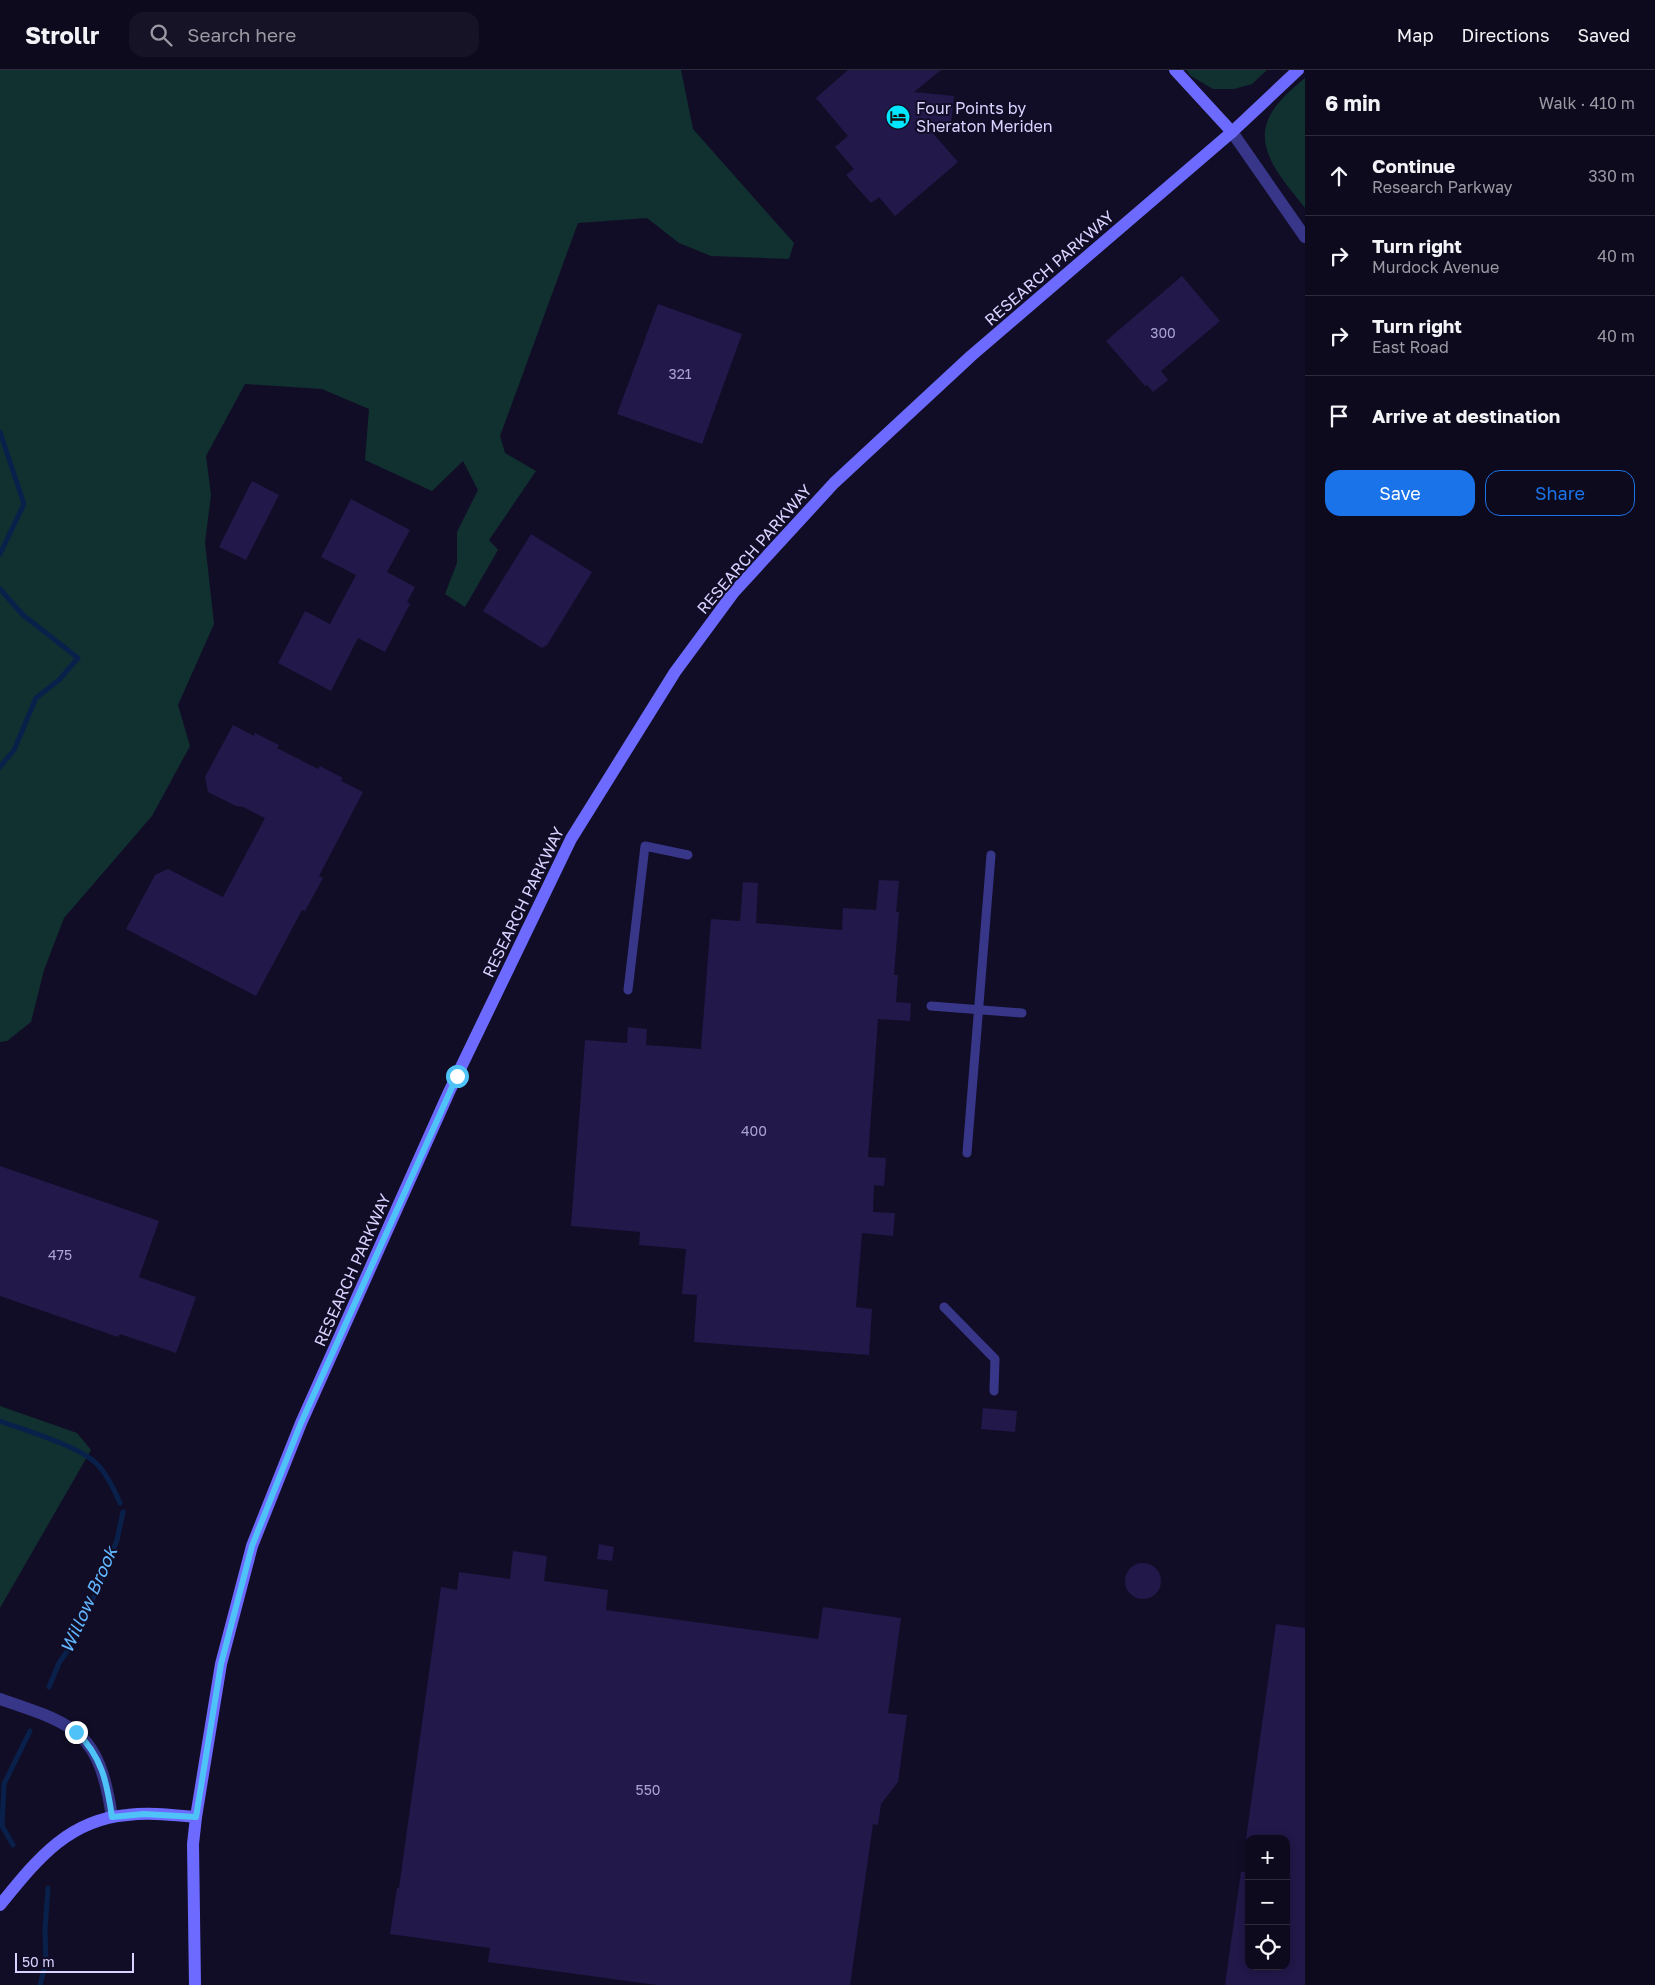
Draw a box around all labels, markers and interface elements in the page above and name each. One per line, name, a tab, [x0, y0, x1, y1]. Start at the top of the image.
search box	[129, 12, 479, 57]
text: Strollr	[25, 20, 99, 49]
icon: search	[147, 21, 175, 49]
text: Search here	[187, 23, 296, 46]
text: Map	[1397, 24, 1433, 46]
text: Directions	[1461, 24, 1549, 46]
text: Saved	[1577, 24, 1630, 46]
text: 6 min	[1325, 90, 1380, 116]
text: Walk · 410 m	[1539, 93, 1635, 113]
place label: Four Points by Sheraton Meriden	[916, 98, 1053, 136]
hotel icon: Four Points by Sheraton Meriden	[885, 104, 911, 130]
text: Continue	[1372, 154, 1455, 177]
icon: ahead	[1325, 162, 1353, 190]
text: 330 m	[1588, 166, 1635, 186]
text: Research Parkway	[1372, 177, 1513, 197]
street label: RESEARCH PARKWAY	[980, 206, 1118, 330]
text: Turn right	[1372, 234, 1462, 257]
icon: right	[1325, 242, 1353, 270]
text: 40 m	[1597, 246, 1635, 266]
text: Murdock Avenue	[1372, 257, 1499, 277]
text: Turn right	[1372, 314, 1462, 337]
icon: right	[1325, 322, 1353, 350]
house number: 300	[1150, 324, 1176, 341]
text: 40 m	[1597, 326, 1635, 346]
text: East Road	[1372, 337, 1449, 357]
house number: 321	[668, 365, 692, 382]
icon: arrive	[1325, 402, 1353, 430]
text: Arrive at destination	[1372, 404, 1560, 427]
button: Save	[1325, 470, 1475, 516]
button: Share	[1485, 470, 1635, 516]
street label: RESEARCH PARKWAY	[692, 480, 816, 618]
street label: RESEARCH PARKWAY	[478, 823, 568, 981]
route start	[446, 1065, 469, 1088]
house number: 400	[741, 1122, 767, 1139]
street label: RESEARCH PARKWAY	[309, 1190, 395, 1349]
house number: 475	[48, 1246, 72, 1263]
water label: Willow Brook	[55, 1541, 122, 1656]
route end	[65, 1721, 88, 1744]
house number: 550	[636, 1781, 660, 1798]
map controls	[1245, 1835, 1290, 1970]
button: +	[1245, 1835, 1290, 1880]
button: −	[1245, 1880, 1290, 1925]
button: locate	[1245, 1925, 1290, 1970]
scale bar	[15, 1950, 134, 1973]
text: 50 m	[22, 1953, 55, 1970]

